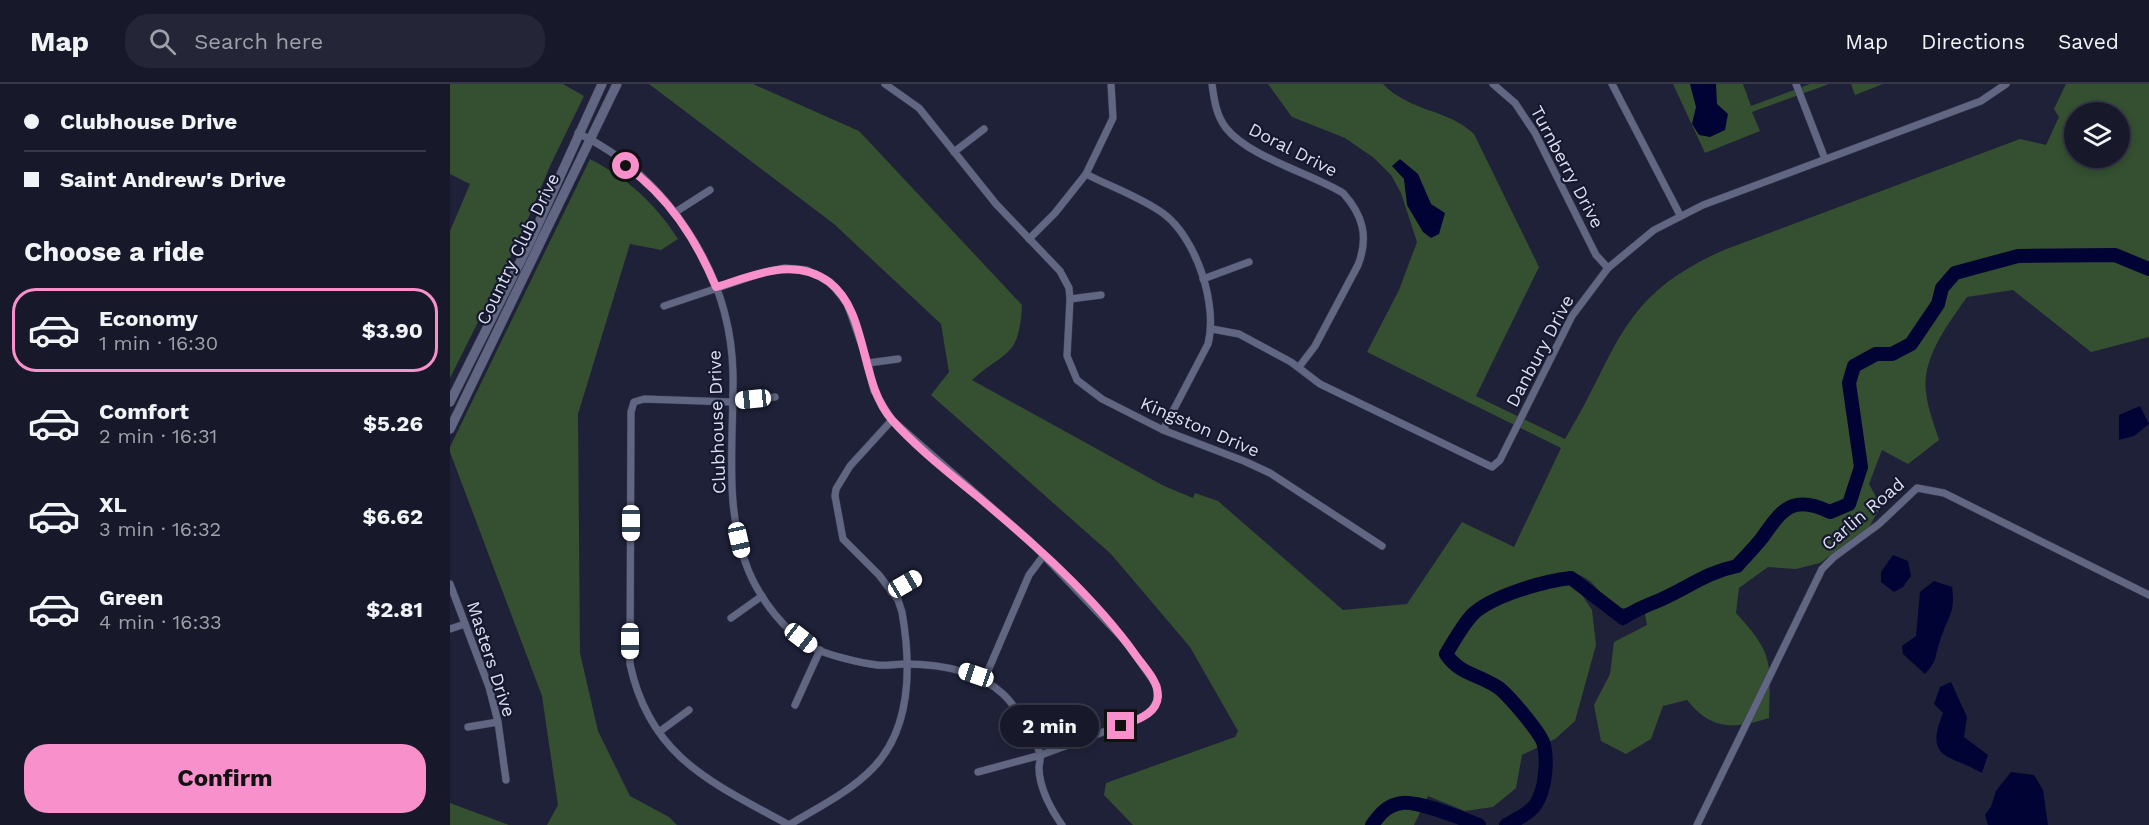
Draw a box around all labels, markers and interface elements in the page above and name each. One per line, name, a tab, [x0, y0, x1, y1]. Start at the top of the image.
search box	[125, 14, 545, 68]
text: Map	[30, 25, 89, 58]
icon: search	[146, 25, 179, 58]
text: Search here	[194, 29, 323, 54]
text: Map	[1845, 29, 1888, 54]
text: Directions	[1921, 29, 2025, 54]
text: Saved	[2058, 29, 2119, 54]
street label: Turnberry Drive	[1526, 102, 1608, 231]
map controls	[2064, 102, 2130, 168]
button: layers	[2064, 102, 2130, 168]
text: Clubhouse Drive	[60, 109, 237, 134]
street label: Doral Drive	[1245, 118, 1341, 181]
route start	[612, 152, 639, 179]
text: Saint Andrew's Drive	[60, 167, 286, 192]
street label: Country Club Drive	[472, 169, 563, 328]
text: Choose a ride	[24, 236, 204, 268]
street label: Danbury Drive	[1501, 291, 1578, 410]
icon: car	[27, 303, 81, 357]
text: Economy	[99, 306, 198, 331]
text: $3.90	[362, 318, 423, 343]
text: 1 min · 16:30	[99, 331, 218, 355]
street label: Clubhouse Drive	[703, 350, 730, 494]
car	[734, 388, 772, 410]
street label: Kingston Drive	[1138, 392, 1263, 461]
icon: car	[27, 396, 81, 450]
text: Comfort	[99, 399, 189, 424]
text: $5.26	[363, 411, 423, 436]
text: 2 min · 16:31	[99, 424, 217, 448]
street label: Carlin Road	[1817, 473, 1908, 554]
icon: car	[27, 489, 81, 543]
text: XL	[99, 492, 127, 517]
text: $6.62	[362, 504, 423, 529]
car	[622, 505, 640, 541]
text: 3 min · 16:32	[99, 517, 221, 541]
car	[726, 520, 752, 560]
car	[885, 567, 925, 601]
icon: car	[27, 582, 81, 636]
text: Green	[99, 585, 163, 610]
text: $2.81	[366, 597, 423, 622]
street label: Masters Drive	[463, 598, 520, 719]
text: 4 min · 16:33	[99, 610, 222, 634]
car	[781, 620, 821, 656]
car	[621, 623, 639, 659]
car	[956, 661, 996, 689]
callout: 2 min	[1001, 705, 1100, 747]
route end	[1107, 712, 1134, 739]
text: 2 min	[1022, 714, 1077, 738]
button: Confirm	[24, 744, 426, 813]

